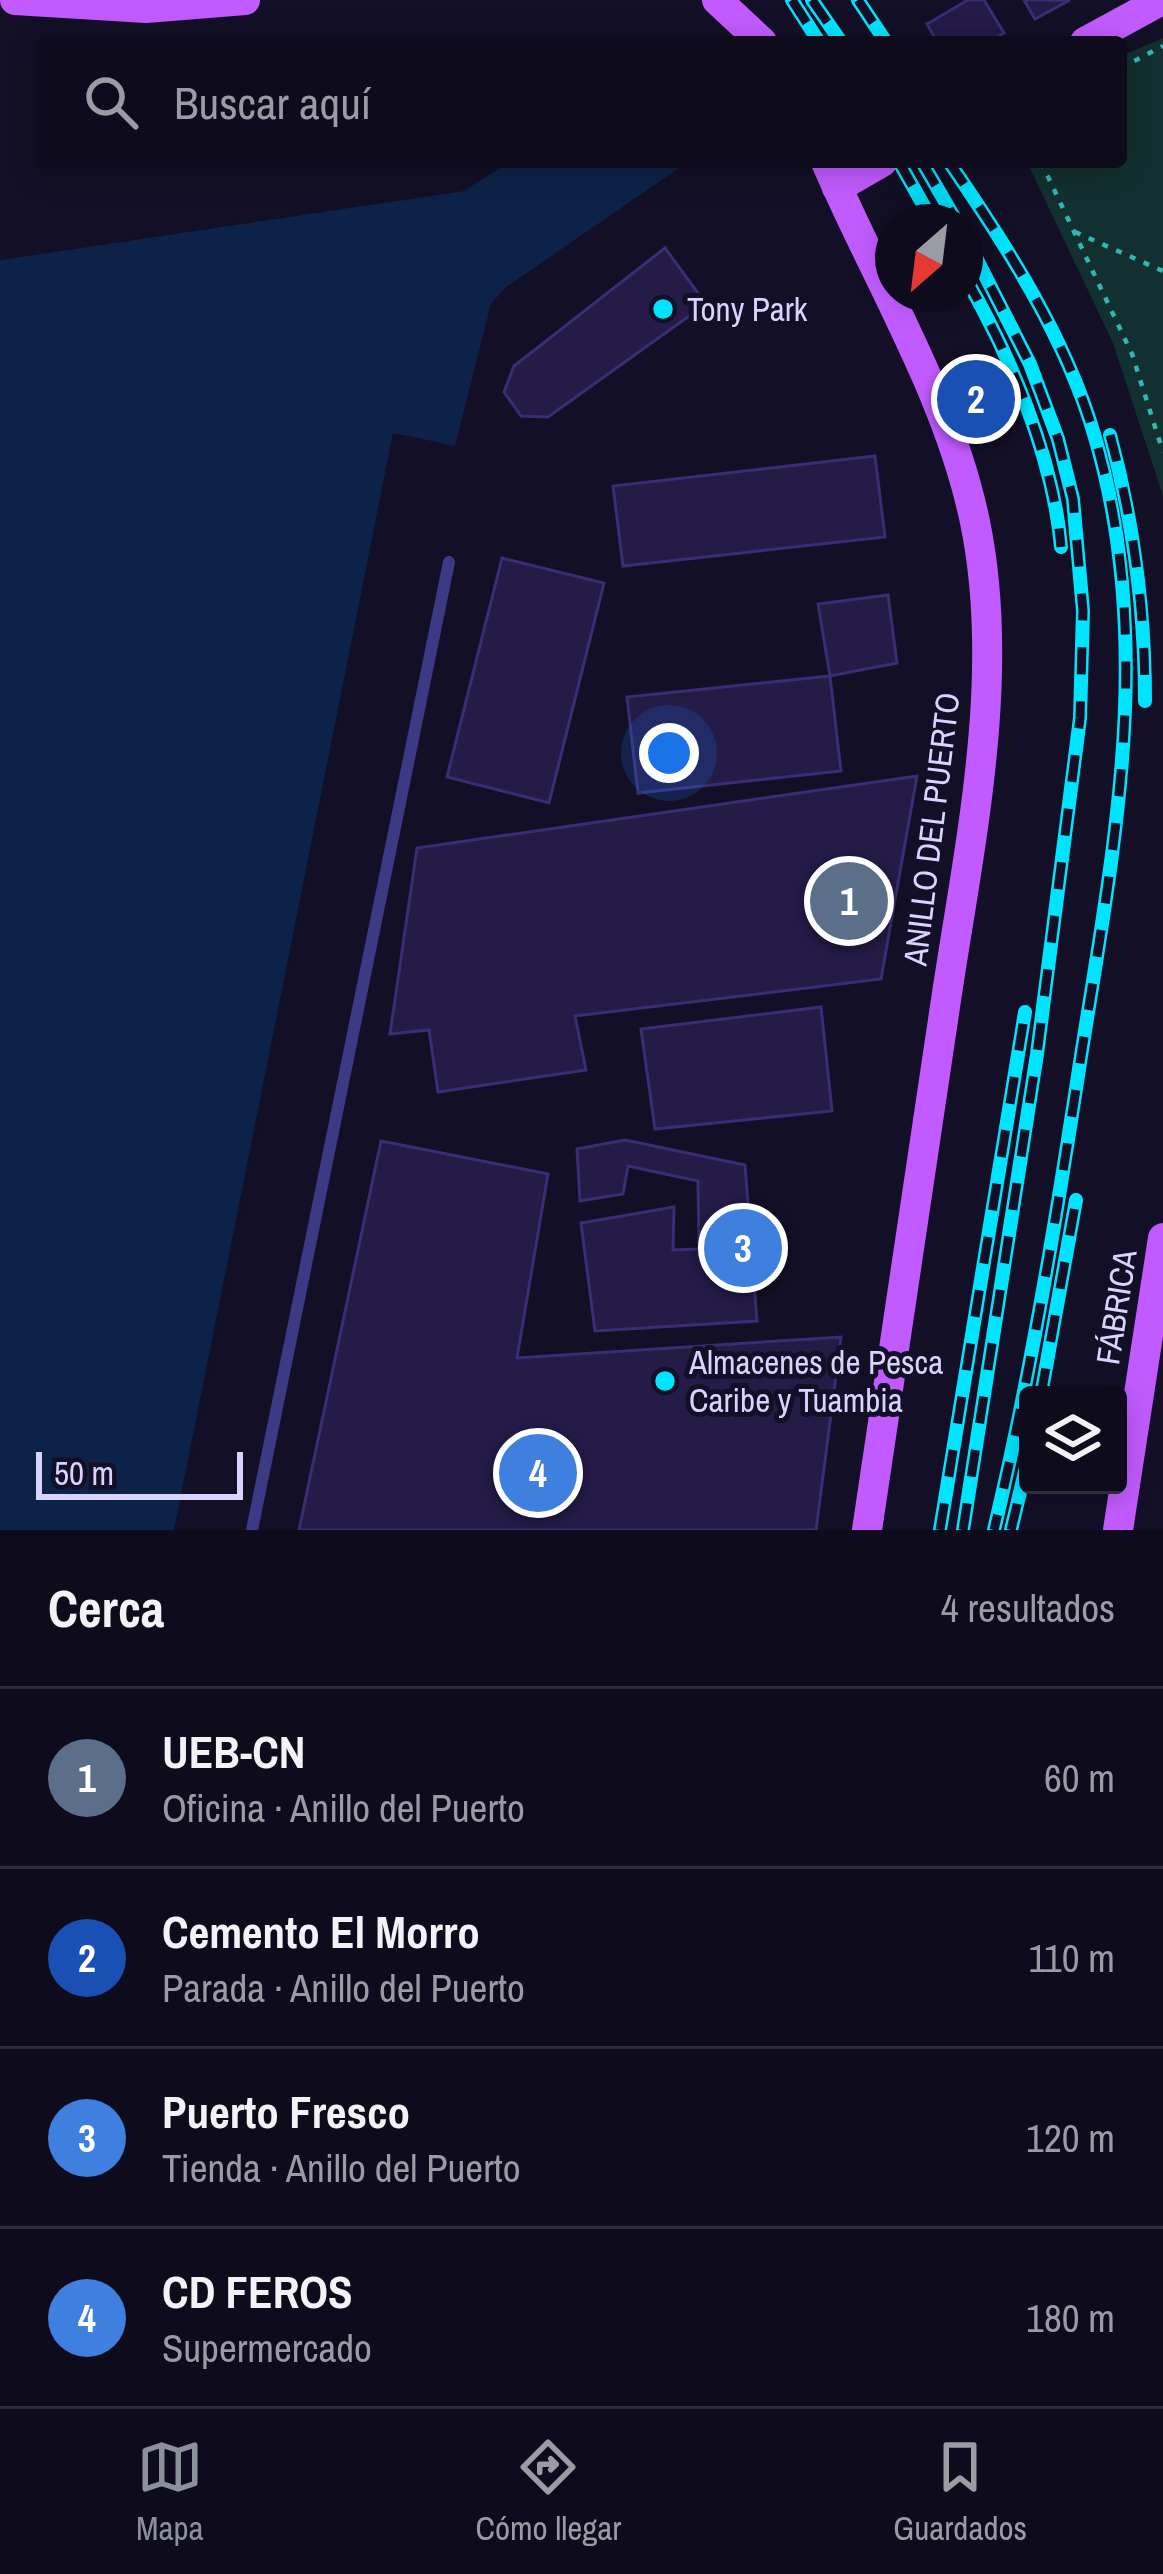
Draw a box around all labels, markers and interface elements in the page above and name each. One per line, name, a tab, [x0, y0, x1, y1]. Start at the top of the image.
search box	[36, 36, 1127, 168]
icon: search	[78, 69, 144, 135]
text: Buscar aquí	[174, 72, 371, 133]
north arrow	[875, 204, 983, 312]
place label: Tony Park	[687, 287, 808, 331]
marker: Tony Park	[650, 296, 676, 322]
pin: 2	[937, 354, 1015, 444]
street label: ANILLO DEL PUERTO	[892, 690, 970, 969]
your location	[639, 723, 699, 783]
pin: 1	[810, 856, 888, 946]
pin: 3	[704, 1203, 782, 1293]
street label: FÁBRICA	[1085, 1245, 1147, 1368]
place label: Almacenes de Pesca Caribe y Tuambia	[688, 1340, 943, 1422]
marker: Almacenes de Pesca Caribe y Tuambia	[652, 1368, 678, 1394]
map controls	[1019, 1386, 1127, 1494]
button: layers	[1019, 1386, 1127, 1494]
pin: 4	[499, 1428, 577, 1518]
scale bar	[36, 1446, 243, 1499]
text: 50 m	[54, 1451, 114, 1495]
text: Cerca	[48, 1574, 164, 1643]
text: 4 resultados	[941, 1582, 1115, 1634]
text: UEB-CN	[162, 1721, 305, 1782]
text: 1	[78, 1752, 96, 1804]
text: 60 m	[1044, 1752, 1115, 1804]
text: Oficina · Anillo del Puerto	[162, 1782, 525, 1834]
text: Cemento El Morro	[162, 1901, 480, 1962]
text: 2	[78, 1932, 96, 1984]
text: 110 m	[1028, 1932, 1115, 1984]
text: Parada · Anillo del Puerto	[162, 1962, 525, 2014]
text: Puerto Fresco	[162, 2081, 410, 2142]
text: 3	[78, 2112, 96, 2164]
text: 120 m	[1026, 2112, 1115, 2164]
text: Tienda · Anillo del Puerto	[162, 2142, 520, 2194]
text: CD FEROS	[162, 2261, 353, 2322]
text: 4	[78, 2292, 96, 2344]
text: 180 m	[1026, 2292, 1115, 2344]
text: Supermercado	[162, 2322, 372, 2374]
tab: Mapa	[136, 2434, 204, 2550]
tab: Cómo llegar	[475, 2434, 621, 2550]
tab: Guardados	[893, 2434, 1027, 2550]

